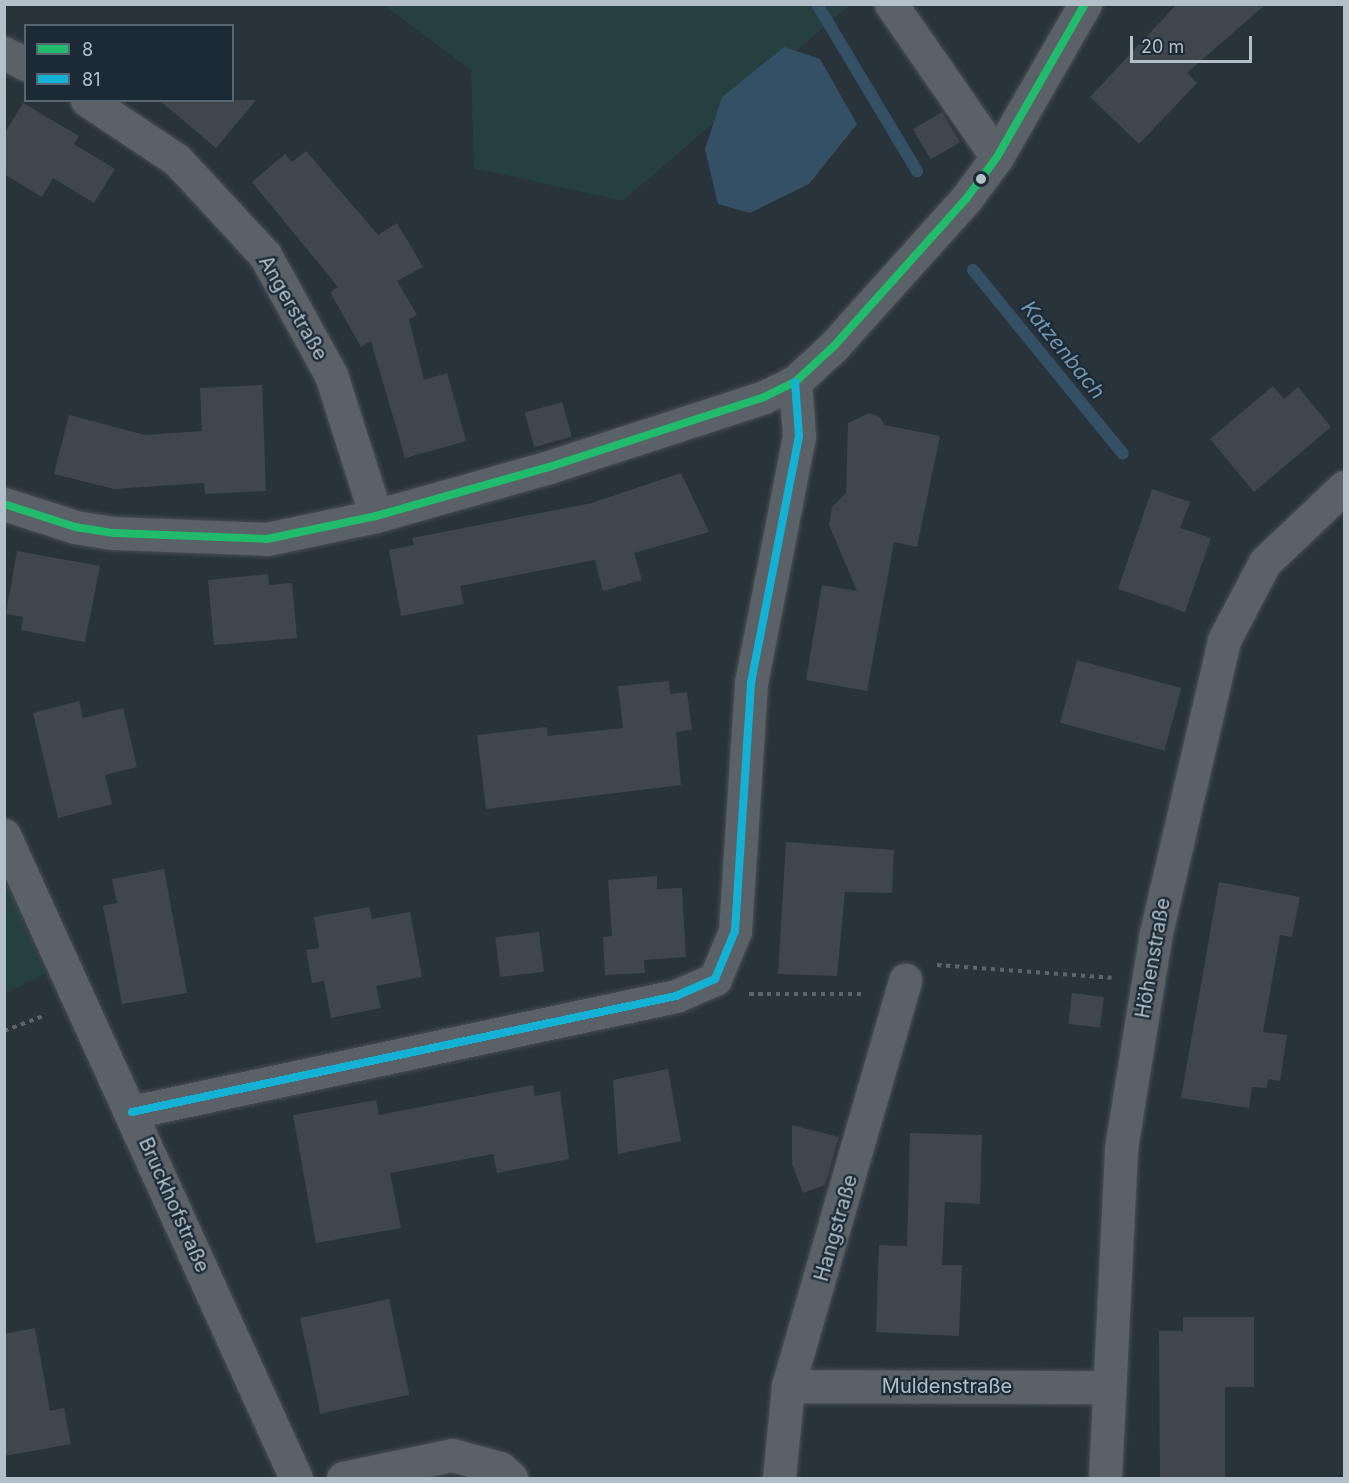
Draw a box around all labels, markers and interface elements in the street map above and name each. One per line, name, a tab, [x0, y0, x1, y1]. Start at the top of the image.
legend	[24, 24, 234, 102]
scale bar	[1133, 24, 1254, 62]
text: 20 m	[1141, 36, 1184, 57]
text: 8	[82, 39, 93, 60]
text: 81	[82, 69, 100, 90]
unlabelled marker	[975, 173, 987, 185]
street label: Angerstraße	[253, 251, 333, 365]
water label: Katzenbach	[1016, 296, 1110, 404]
street label: Höhenstraße	[1131, 896, 1175, 1020]
street label: Bruckhofstraße	[133, 1134, 215, 1276]
street label: Hangstraße	[809, 1172, 863, 1284]
street label: Muldenstraße	[882, 1374, 1012, 1398]

